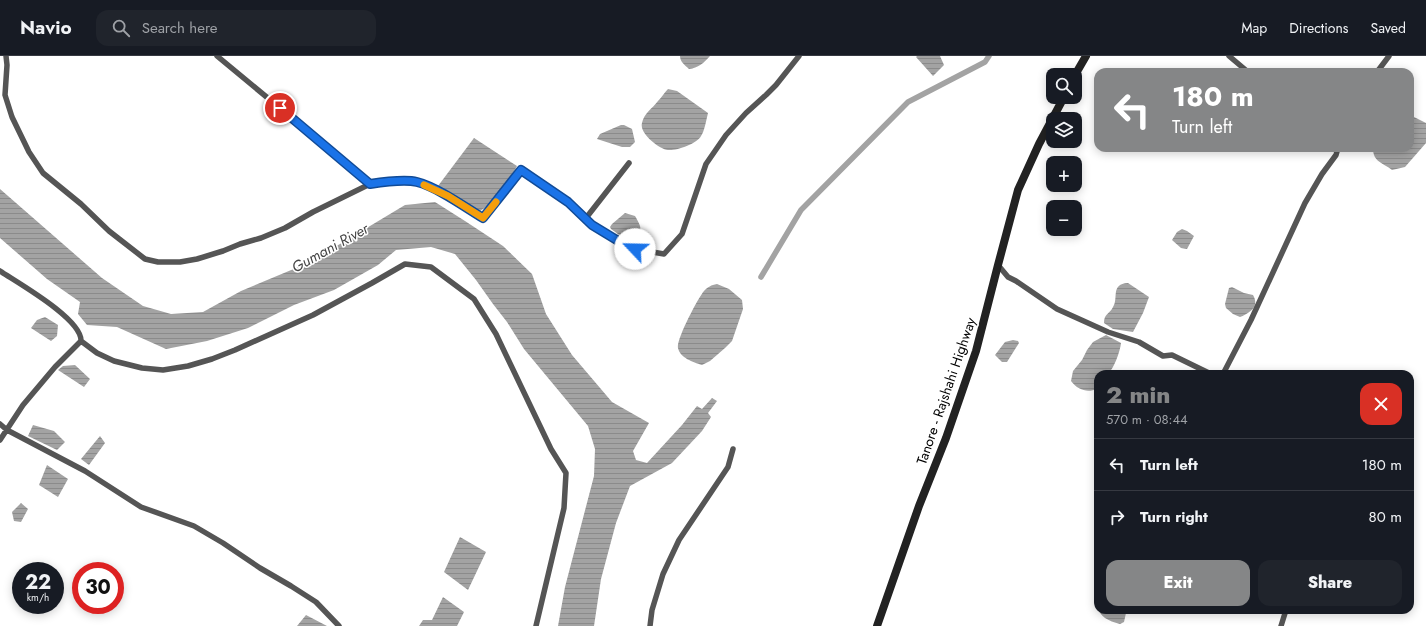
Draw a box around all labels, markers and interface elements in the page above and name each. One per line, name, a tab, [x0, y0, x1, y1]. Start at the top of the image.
search box	[96, 10, 376, 46]
text: Navio	[20, 14, 72, 41]
icon: search	[110, 17, 132, 39]
text: Search here	[142, 17, 218, 39]
text: Map	[1241, 18, 1267, 38]
text: Directions	[1289, 18, 1349, 38]
text: Saved	[1371, 18, 1406, 38]
map controls	[1046, 68, 1082, 236]
button: search	[1046, 68, 1082, 104]
text: 180 m	[1172, 76, 1254, 117]
icon: left	[1106, 84, 1158, 136]
pin	[263, 91, 297, 125]
icon: arrive	[269, 97, 291, 119]
button: layers	[1046, 112, 1082, 148]
text: Turn left	[1172, 114, 1232, 140]
button: +	[1046, 156, 1082, 192]
button: −	[1046, 200, 1082, 236]
water label: Gumani River	[287, 217, 373, 278]
position arrow	[614, 228, 656, 270]
street label: Tanore - Rajshahi Highway	[911, 314, 981, 467]
text: 2 min	[1106, 377, 1170, 412]
button: close	[1360, 383, 1402, 425]
text: 570 m · 08:44	[1106, 410, 1188, 429]
icon: left	[1106, 454, 1128, 476]
text: Turn left	[1140, 454, 1198, 476]
text: 180 m	[1362, 454, 1402, 476]
icon: right	[1106, 506, 1128, 528]
text: Turn right	[1140, 506, 1208, 528]
text: 80 m	[1369, 506, 1402, 528]
button: Exit	[1106, 560, 1250, 606]
button: Share	[1258, 560, 1402, 606]
speed limit sign: 30	[72, 562, 124, 614]
text: 22	[25, 568, 51, 597]
text: km/h	[27, 590, 49, 605]

